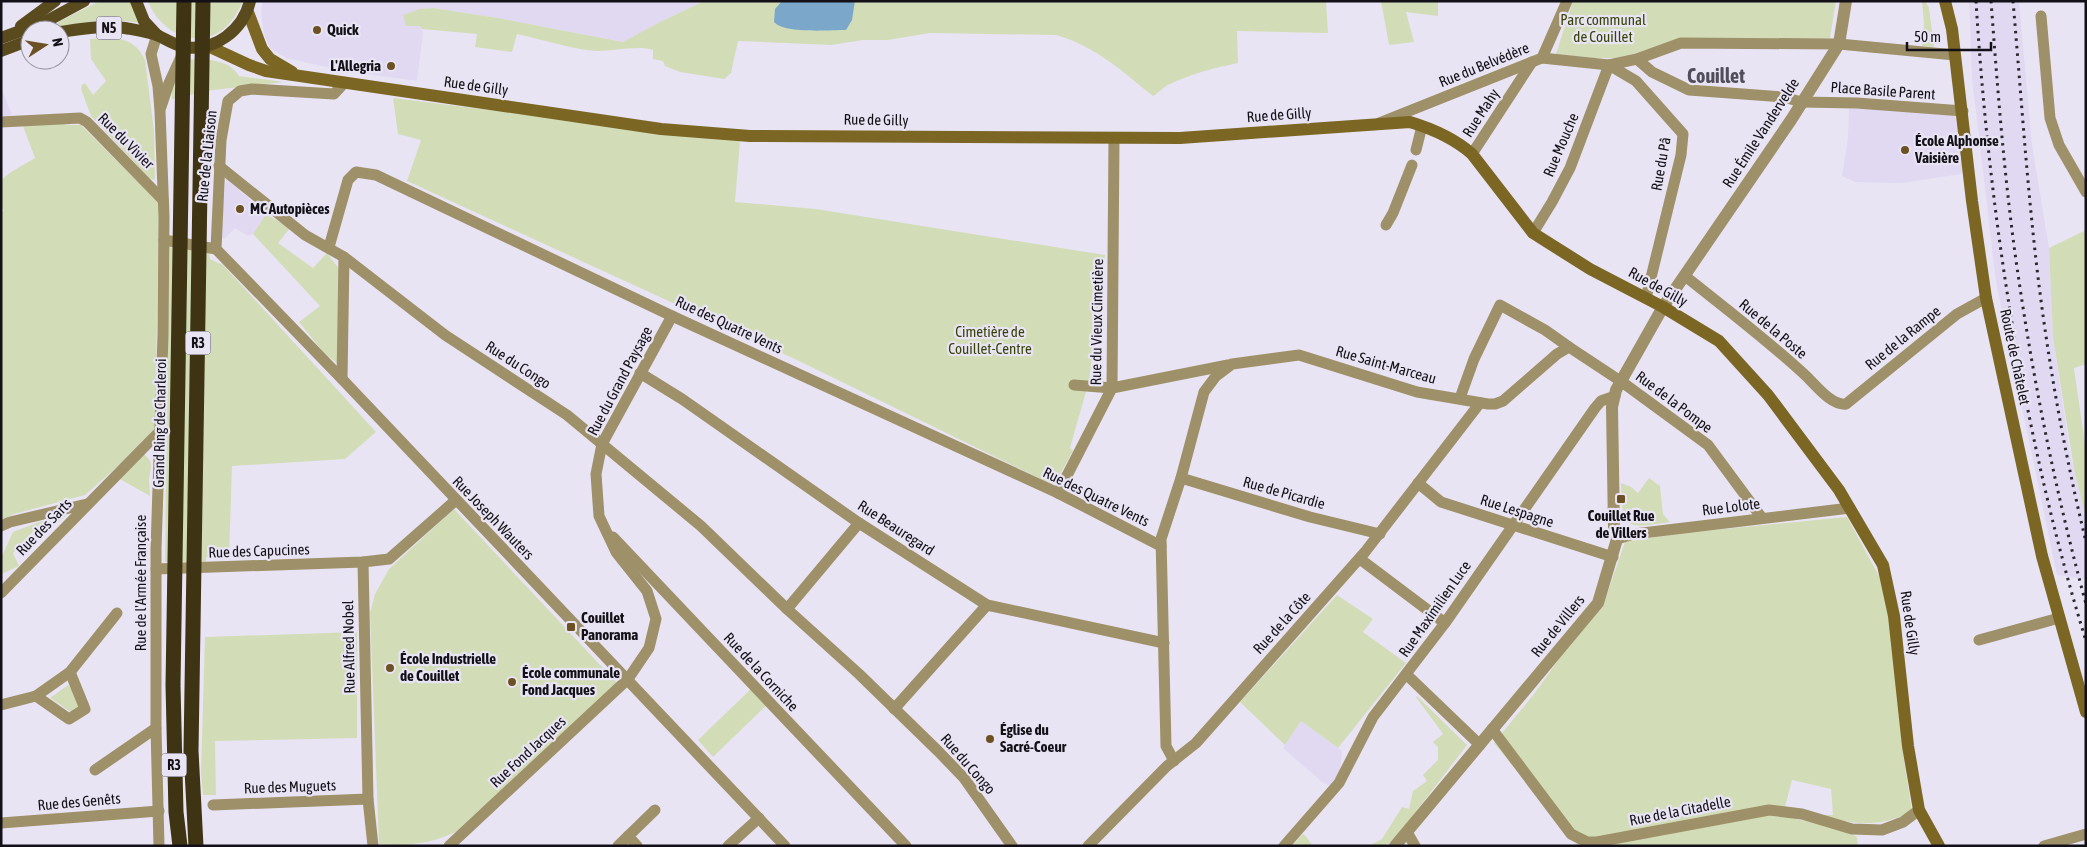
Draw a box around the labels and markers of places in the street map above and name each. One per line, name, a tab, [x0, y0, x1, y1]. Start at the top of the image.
place label: Quick	[327, 21, 359, 38]
marker: Quick	[311, 24, 323, 36]
place label: L'Allegria	[330, 57, 381, 74]
marker: L'Allegria	[385, 60, 397, 72]
place label: École Alphonse Vaisière	[1914, 132, 1999, 166]
marker: École Alphonse Vaisière	[1899, 144, 1911, 156]
place label: MC Autopièces	[250, 200, 330, 217]
marker: MC Autopièces	[234, 203, 246, 215]
marker: Couillet Rue de Villers	[1615, 493, 1627, 505]
place label: Couillet Rue de Villers	[1587, 507, 1655, 541]
place label: Couillet Panorama	[581, 609, 638, 643]
marker: Couillet Panorama	[565, 621, 577, 633]
place label: École Industrielle de Couillet	[400, 650, 496, 684]
marker: École Industrielle de Couillet	[384, 662, 396, 674]
place label: École communale Fond Jacques	[522, 664, 620, 698]
marker: École communale Fond Jacques	[506, 676, 518, 688]
place label: Église du Sacré-Coeur	[1000, 721, 1067, 755]
marker: Église du Sacré-Coeur	[984, 733, 996, 745]

